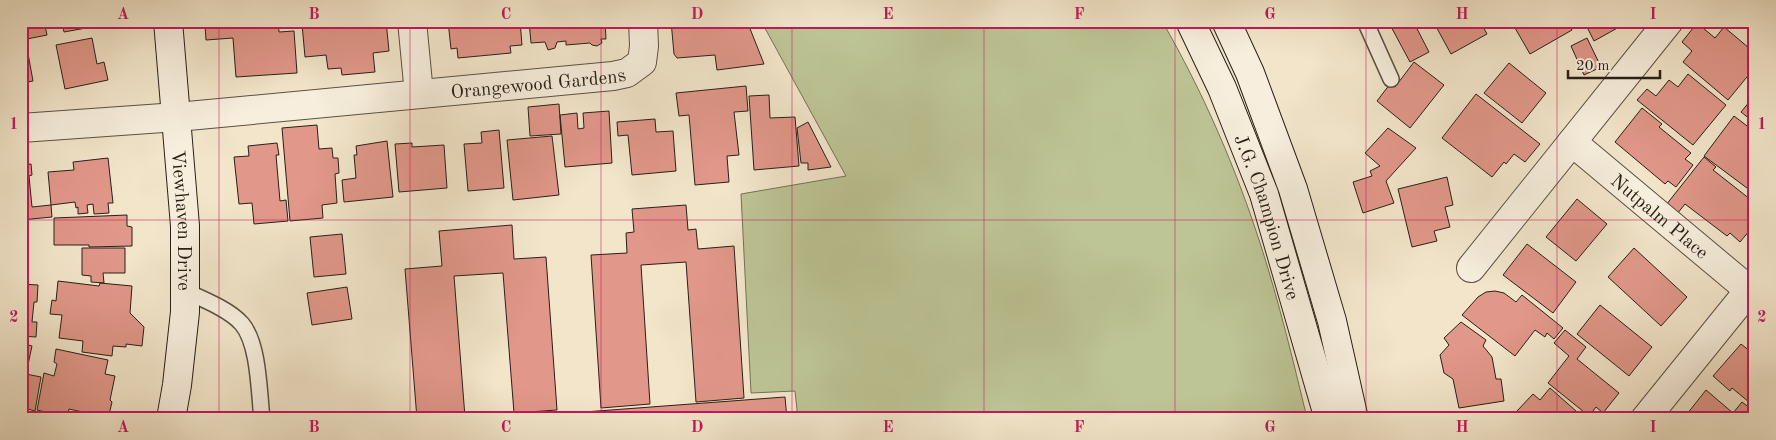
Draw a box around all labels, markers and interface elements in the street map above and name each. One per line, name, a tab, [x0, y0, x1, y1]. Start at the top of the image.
text: A	[117, 7, 129, 23]
text: B	[308, 7, 320, 23]
text: C	[501, 7, 511, 23]
text: D	[691, 7, 703, 23]
text: E	[882, 7, 894, 23]
text: F	[1074, 7, 1085, 23]
text: G	[1264, 7, 1276, 23]
text: H	[1455, 7, 1469, 23]
text: I	[1649, 7, 1657, 23]
scale bar	[1568, 48, 1661, 80]
text: 20 m	[1576, 59, 1610, 74]
street label: Orangewood Gardens	[450, 67, 628, 103]
text: 1	[9, 117, 19, 133]
text: 1	[1757, 117, 1767, 133]
street label: J.G. Champion Drive	[1229, 132, 1301, 302]
street label: Viewhaven Drive	[167, 150, 192, 291]
street label: Nutpalm Place	[1606, 172, 1711, 264]
text: 2	[9, 310, 19, 326]
text: 2	[1757, 310, 1767, 326]
text: A	[117, 420, 129, 436]
text: B	[308, 420, 320, 436]
text: C	[501, 420, 511, 436]
text: D	[691, 420, 703, 436]
text: E	[882, 420, 894, 436]
text: F	[1074, 420, 1085, 436]
text: G	[1264, 420, 1276, 436]
text: H	[1455, 420, 1469, 436]
text: I	[1649, 420, 1657, 436]

